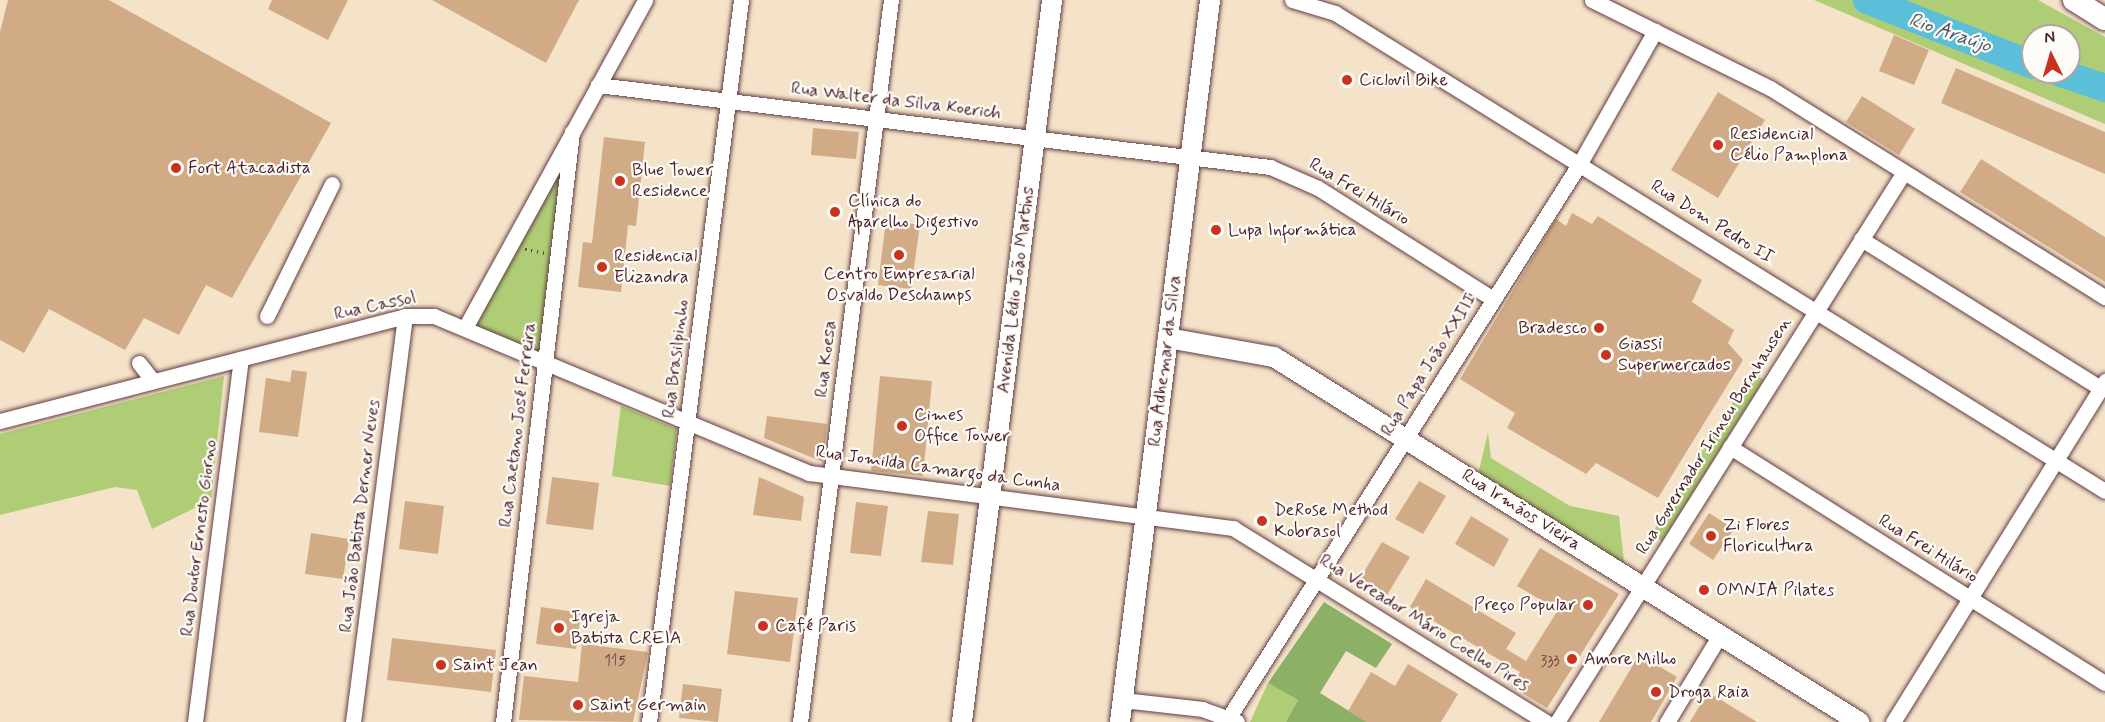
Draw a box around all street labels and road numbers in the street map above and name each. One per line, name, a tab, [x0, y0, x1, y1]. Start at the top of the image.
street label: Rua Walter da Silva Koerich	[790, 77, 1002, 125]
street label: Rua Frei Hilário	[1305, 154, 1413, 230]
street label: Rua Dom Pedro II	[1647, 176, 1777, 268]
street label: Avenida Lédio João Martins	[993, 185, 1039, 395]
street label: Rua Adhemar da Silva	[1144, 276, 1186, 446]
street label: Rua Cassol	[333, 287, 417, 325]
street label: Rua Papa João XXIII	[1377, 291, 1481, 439]
street label: Rua Brasilpinho	[658, 299, 694, 419]
street label: Rua Governador Irineu Bornhausen	[1633, 315, 1795, 557]
street label: Rua Koesa	[810, 318, 842, 400]
street label: Rua Caetano José Ferreira	[495, 321, 541, 529]
street label: Rua João Batista Derner Neves	[335, 398, 385, 634]
street label: Rua Doutor Ernesto Giorno	[176, 440, 222, 636]
street label: Rua Jomilda Camargo da Cunha	[815, 441, 1061, 497]
street label: Rua Irmãos Vieira	[1456, 464, 1586, 556]
street label: Rua Frei Hilário	[1874, 510, 1982, 588]
street label: Rua Vereador Mário Coelho Pires	[1314, 549, 1534, 697]

